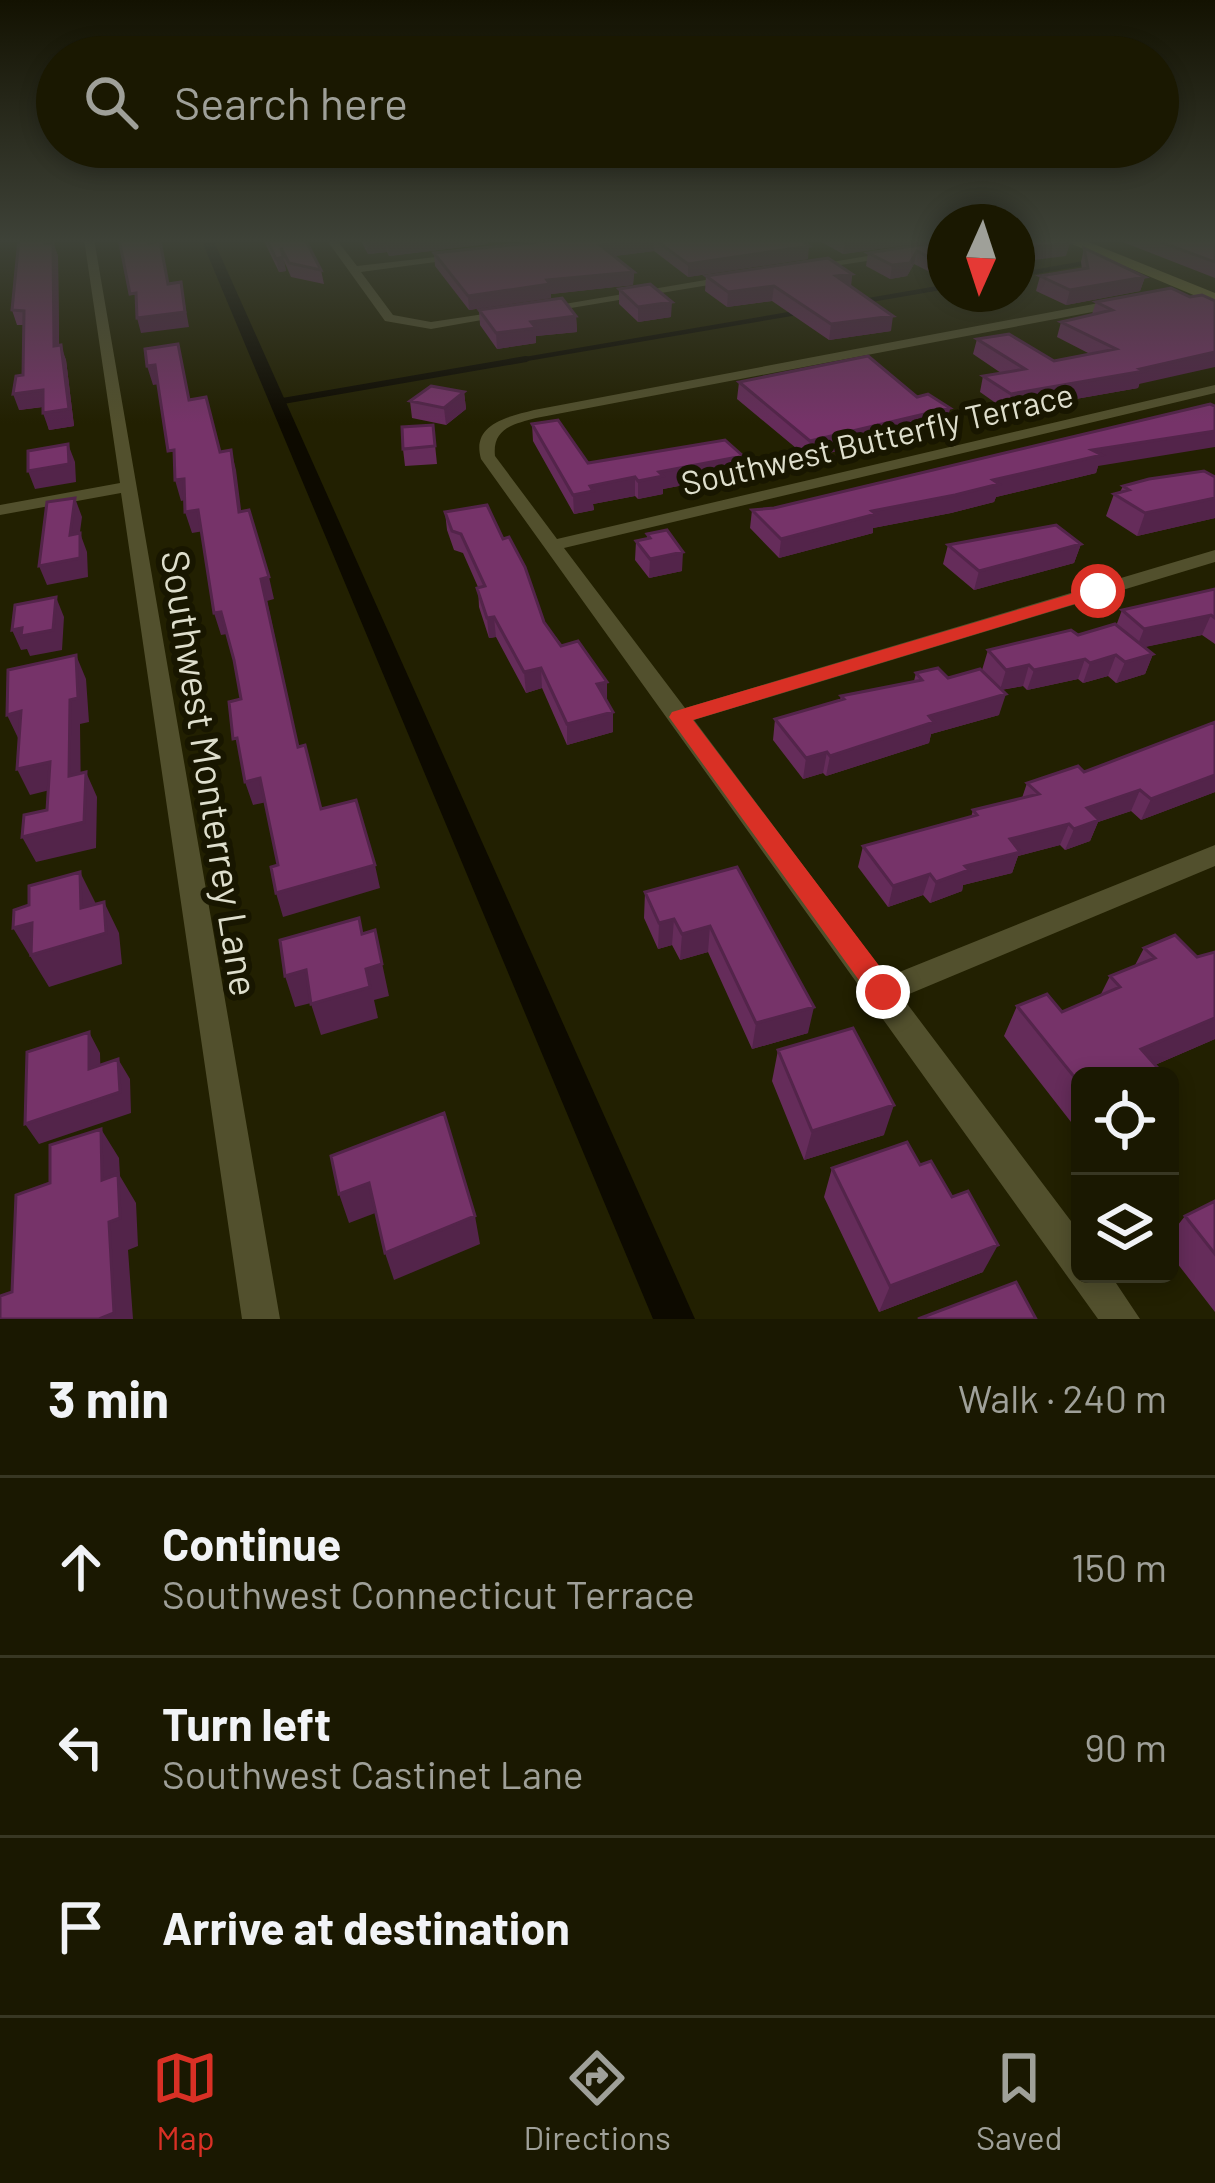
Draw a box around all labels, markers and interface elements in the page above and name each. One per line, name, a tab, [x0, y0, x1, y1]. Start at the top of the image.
search box	[36, 36, 1179, 168]
icon: search	[78, 69, 144, 135]
text: Search here	[174, 75, 408, 129]
north arrow	[927, 204, 1035, 312]
street label: Southwest Butterfly Terrace	[677, 373, 1077, 503]
street label: Southwest Monterrey Lane	[153, 547, 269, 999]
route start	[1071, 564, 1125, 618]
route end	[856, 965, 910, 1019]
map controls	[1071, 1067, 1179, 1283]
button: locate	[1071, 1067, 1179, 1175]
button: layers	[1071, 1175, 1179, 1283]
text: 3 min	[48, 1367, 169, 1428]
text: Walk · 240 m	[958, 1374, 1167, 1421]
text: Continue	[162, 1516, 341, 1570]
icon: ahead	[48, 1534, 114, 1600]
text: 150 m	[1071, 1543, 1167, 1590]
text: Southwest Connecticut Terrace	[162, 1570, 695, 1617]
text: Turn left	[162, 1696, 331, 1750]
icon: left	[48, 1714, 114, 1780]
text: 90 m	[1085, 1723, 1167, 1770]
text: Southwest Castinet Lane	[162, 1750, 583, 1797]
icon: arrive	[48, 1894, 114, 1960]
text: Arrive at destination	[162, 1900, 570, 1954]
tab: Map	[152, 2045, 218, 2157]
tab: Directions	[523, 2045, 671, 2157]
tab: Saved	[976, 2045, 1063, 2157]

